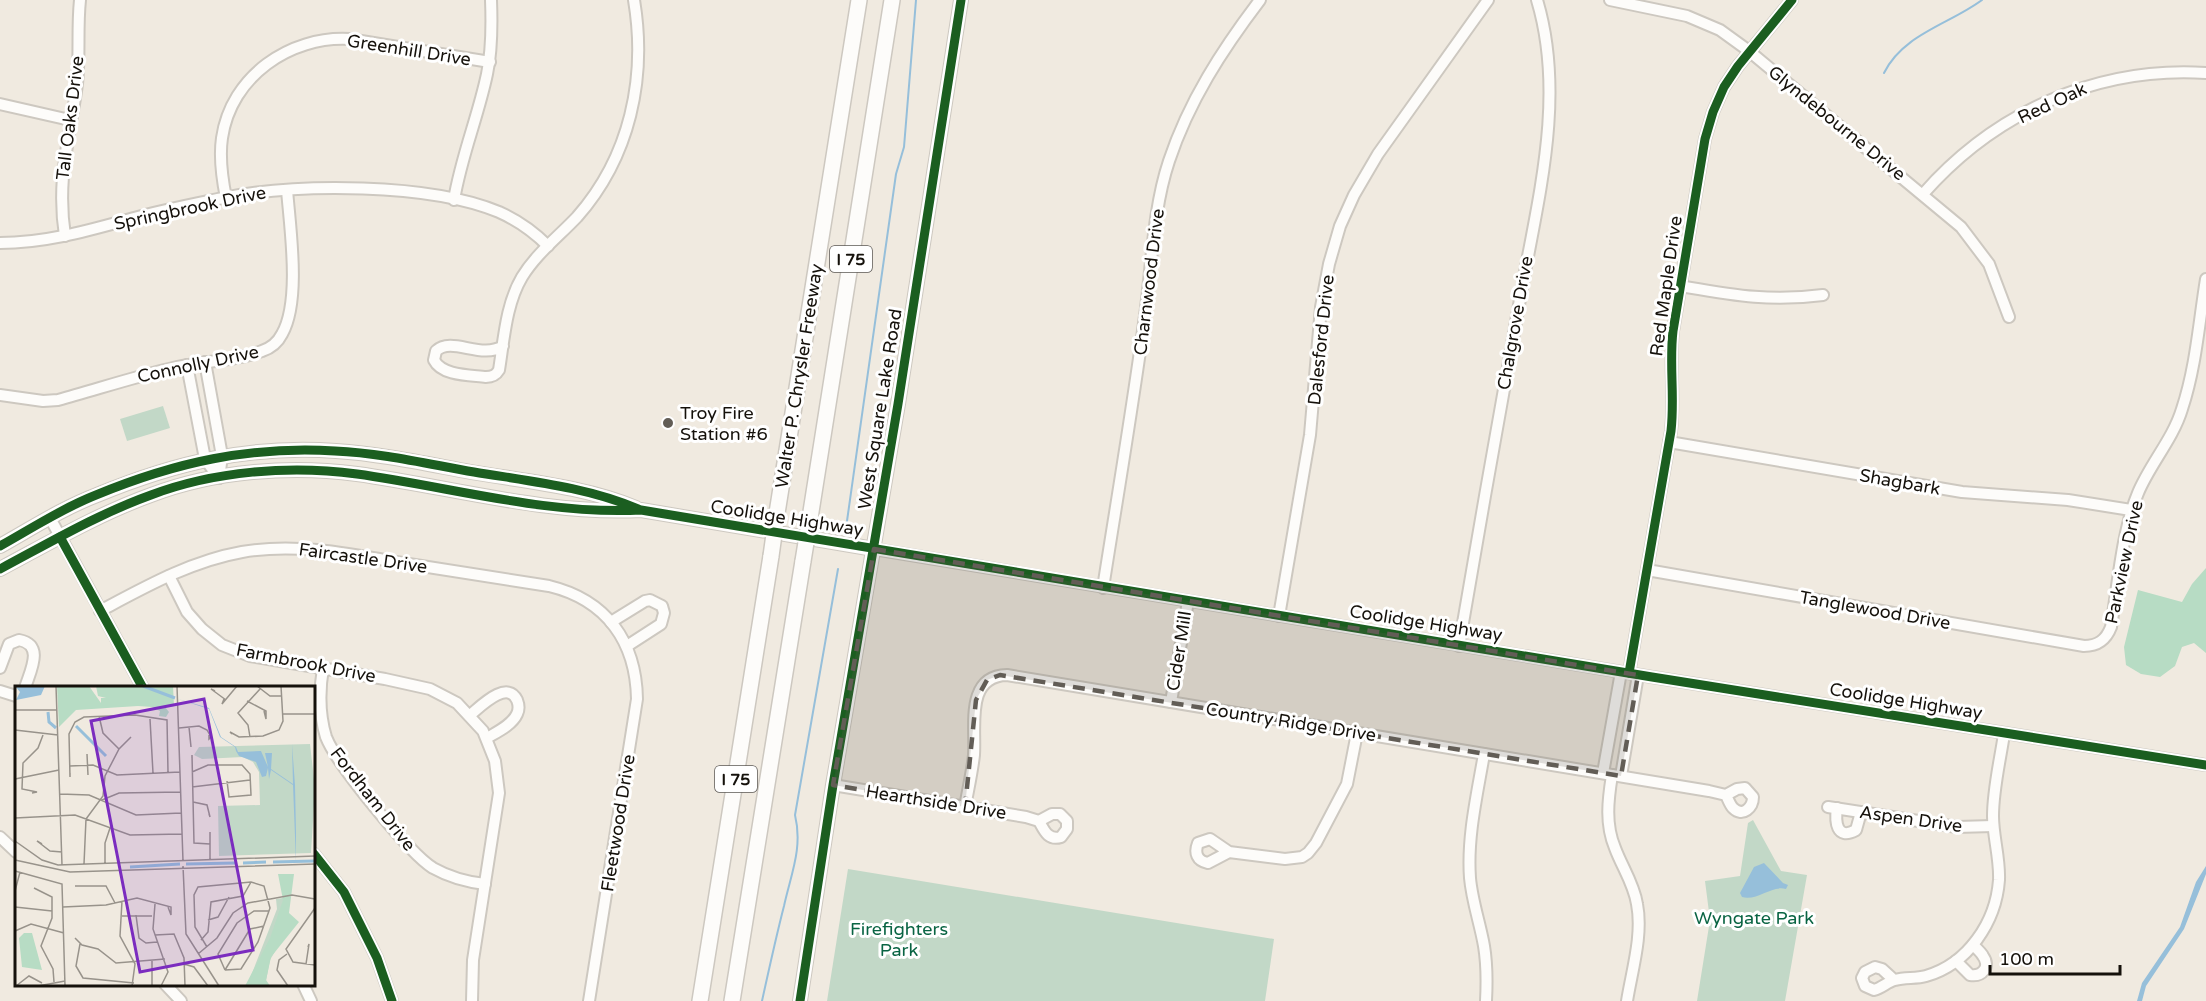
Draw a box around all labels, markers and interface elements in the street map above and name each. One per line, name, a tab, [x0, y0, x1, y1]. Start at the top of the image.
street label: Greenhill Drive	[346, 29, 472, 71]
street label: Tall Oaks Drive	[51, 55, 89, 181]
street label: Glyndebourne Drive	[1764, 61, 1910, 185]
street label: Red Oak	[2014, 77, 2090, 128]
street label: Springbrook Drive	[112, 181, 268, 235]
street label: Charnwood Drive	[1129, 207, 1169, 357]
street label: Red Maple Drive	[1645, 214, 1687, 358]
road number: I 75	[830, 246, 872, 272]
street label: Chalgrove Drive	[1492, 254, 1538, 392]
street label: Walter P. Chrysler Freeway	[770, 262, 828, 490]
street label: Dalesford Drive	[1303, 274, 1339, 406]
street label: West Square Lake Road	[853, 307, 907, 511]
street label: Connolly Drive	[135, 340, 261, 388]
place label: Troy Fire Station #6	[680, 402, 768, 445]
marker: Troy Fire Station #6	[661, 416, 675, 430]
street label: Shagbark	[1858, 464, 1942, 500]
street label: Coolidge Highway	[709, 495, 865, 541]
street label: Parkview Drive	[2100, 498, 2148, 626]
street label: Faircastle Drive	[297, 538, 429, 578]
street label: Tanglewood Drive	[1798, 586, 1952, 634]
street label: Coolidge Highway	[1348, 600, 1504, 646]
street label: Cider Mill	[1162, 609, 1196, 693]
street label: Farmbrook Drive	[234, 639, 378, 687]
street label: Coolidge Highway	[1828, 678, 1984, 724]
inset map	[15, 686, 315, 986]
street label: Country Ridge Drive	[1204, 698, 1378, 746]
street label: Fordham Drive	[326, 743, 420, 855]
street label: Fleetwood Drive	[596, 753, 640, 893]
road number: I 75	[715, 766, 757, 792]
street label: Hearthside Drive	[864, 780, 1008, 824]
street label: Aspen Drive	[1858, 801, 1964, 837]
park label: Wyngate Park	[1694, 907, 1814, 929]
park label: Firefighters Park	[850, 918, 948, 961]
scale bar	[1990, 938, 2120, 976]
text: 100 m	[1999, 948, 2054, 970]

